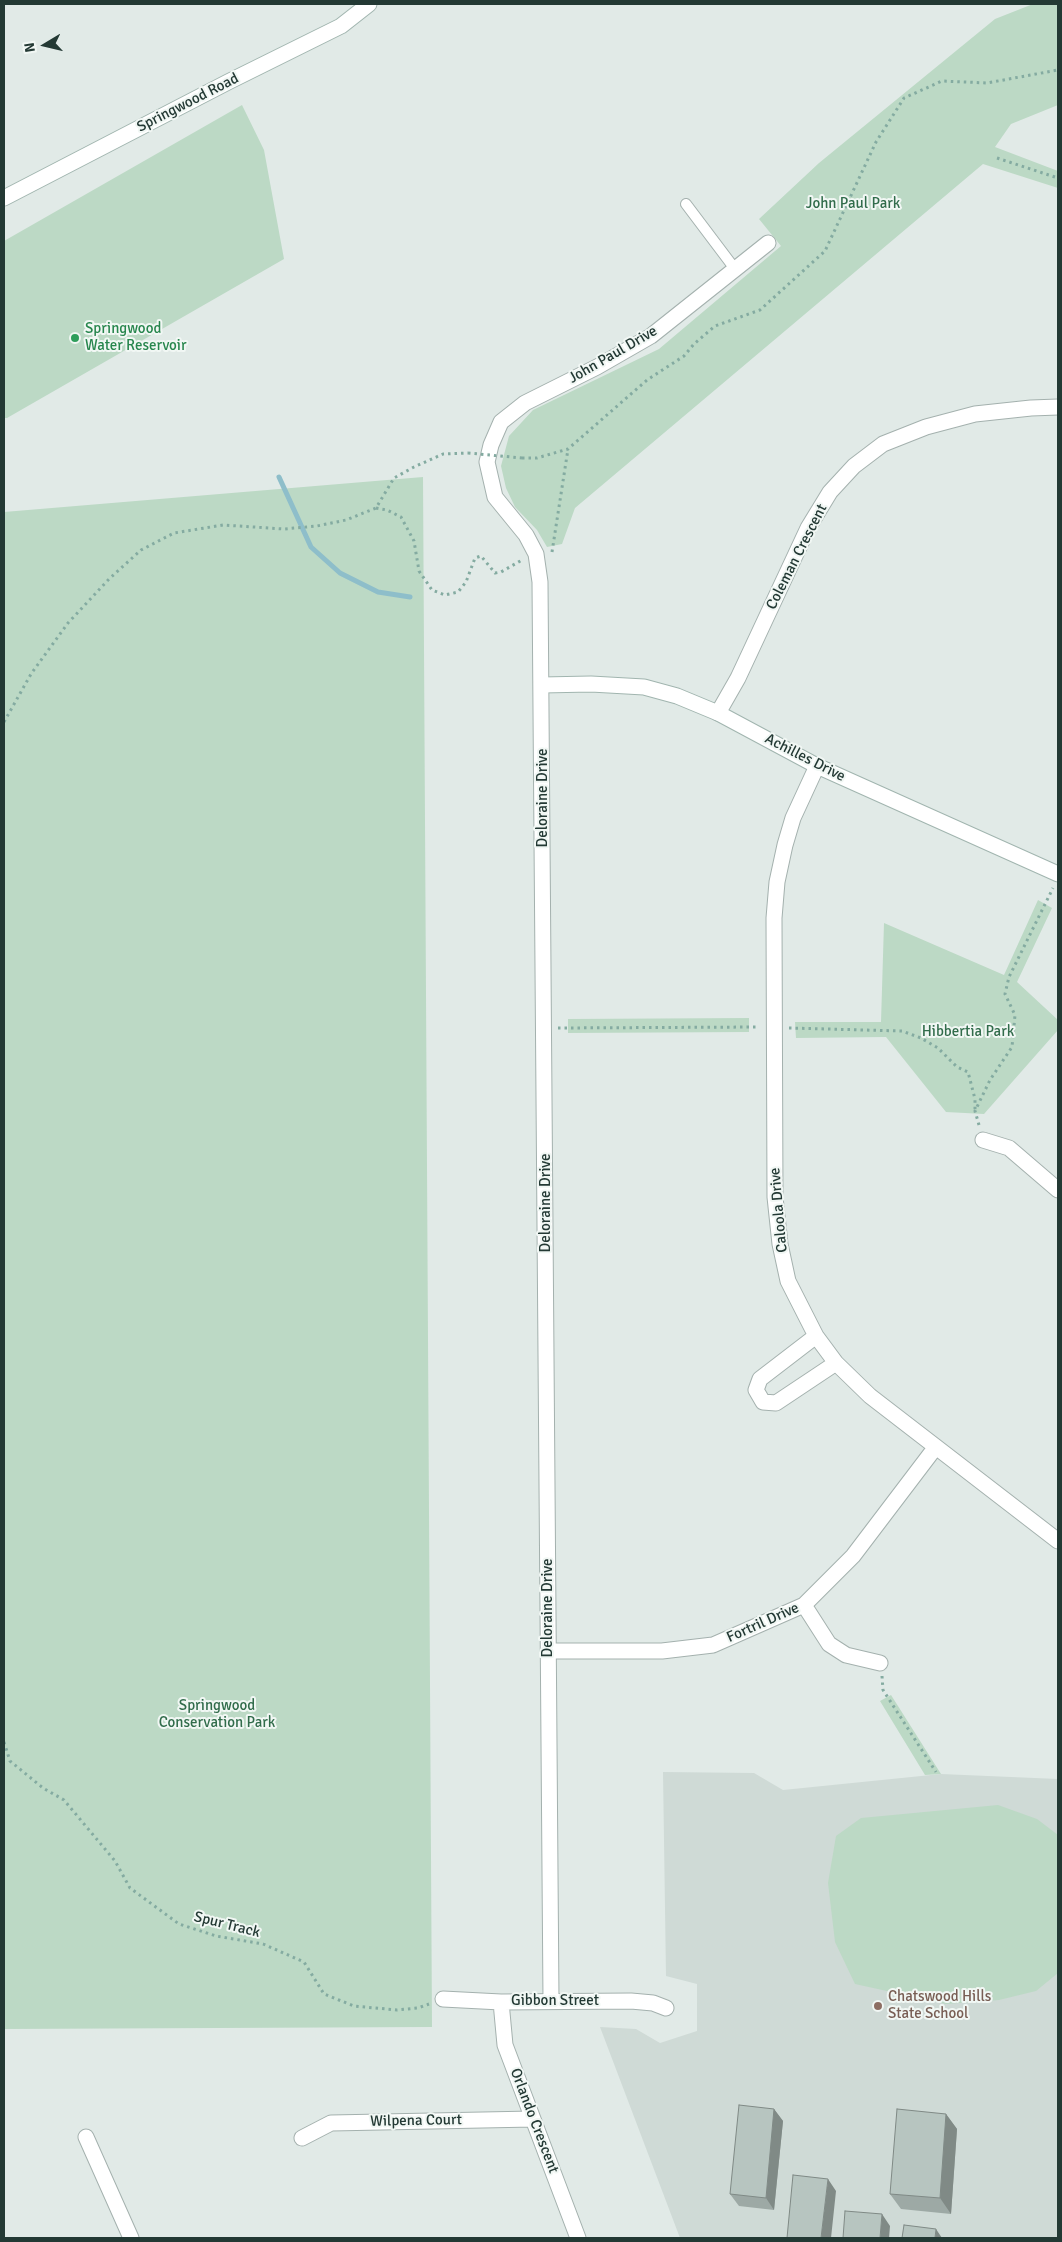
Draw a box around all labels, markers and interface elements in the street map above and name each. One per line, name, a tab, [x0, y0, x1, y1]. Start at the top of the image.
north arrow	[20, 20, 70, 70]
text: N	[21, 41, 39, 54]
street label: Springwood Road	[134, 70, 242, 136]
park label: John Paul Park	[806, 195, 900, 213]
place label: Springwood Water Reservoir	[85, 320, 186, 355]
street label: John Paul Drive	[565, 322, 661, 388]
marker: Springwood Water Reservoir	[69, 332, 81, 344]
street label: Coleman Crescent	[763, 501, 831, 613]
street label: Achilles Drive	[762, 730, 848, 786]
street label: Deloraine Drive	[534, 749, 552, 847]
park label: Hibbertia Park	[922, 1023, 1014, 1041]
street label: Deloraine Drive	[537, 1154, 555, 1252]
street label: Caloola Drive	[766, 1167, 792, 1253]
street label: Deloraine Drive	[539, 1559, 557, 1657]
street label: Fortril Drive	[724, 1599, 802, 1647]
park label: Springwood Conservation Park	[159, 1697, 275, 1732]
street label: Spur Track	[192, 1908, 262, 1942]
place label: Chatswood Hills State School	[888, 1988, 991, 2023]
street label: Gibbon Street	[511, 1992, 599, 2010]
marker: Chatswood Hills State School	[872, 2000, 884, 2012]
street label: Orlando Crescent	[506, 2066, 562, 2176]
street label: Wilpena Court	[370, 2111, 462, 2131]

